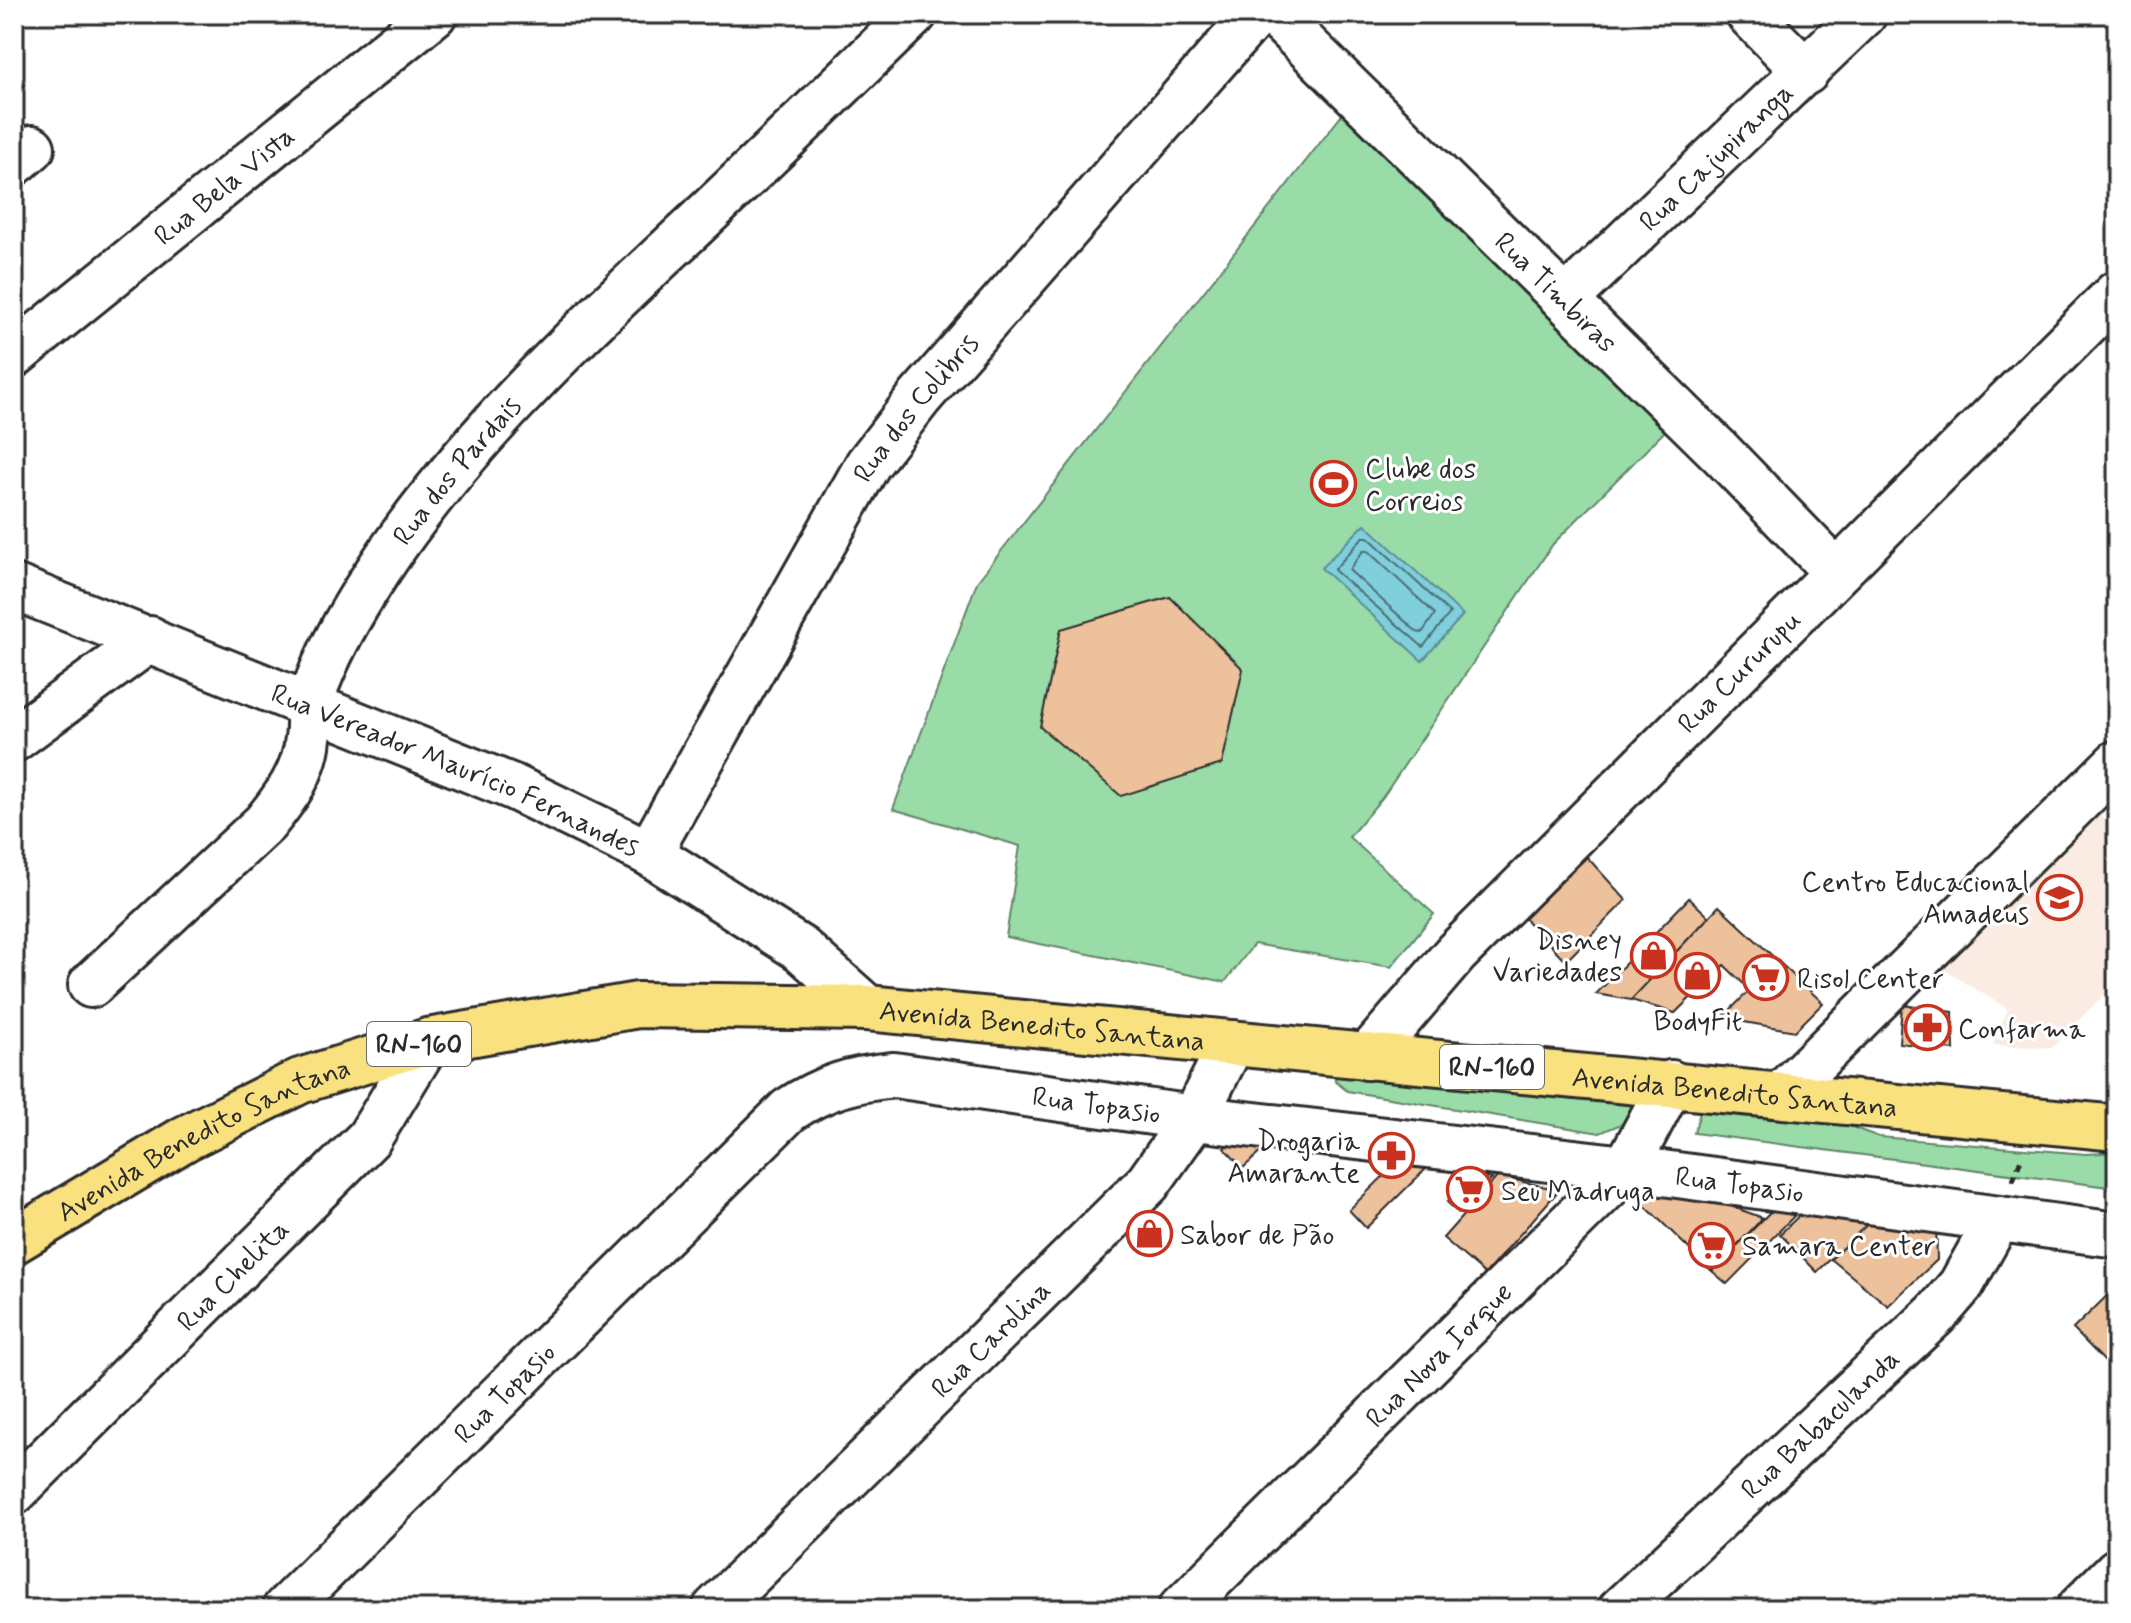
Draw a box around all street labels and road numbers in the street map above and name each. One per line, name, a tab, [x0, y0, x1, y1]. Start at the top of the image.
street label: Rua Cajupiranga	[1632, 75, 1802, 241]
street label: Rua Bela Vista	[147, 119, 303, 255]
street label: Rua Timbiras	[1485, 225, 1624, 362]
street label: Rua dos Colibris	[846, 327, 988, 489]
street label: Rua dos Pardais	[385, 389, 531, 553]
street label: Rua Cururupu	[1670, 603, 1810, 743]
street label: Rua Vereador Maurício Fernandes	[265, 676, 645, 867]
street label: Avenida Benedito Santana	[877, 993, 1206, 1061]
road number: RN-160	[367, 1022, 471, 1066]
road number: RN-160	[1440, 1045, 1544, 1089]
street label: Avenida Benedito Santana	[51, 1050, 355, 1232]
street label: Avenida Benedito Santana	[1570, 1060, 1899, 1128]
street label: Rua Topasio	[1030, 1079, 1163, 1134]
street label: Rua Topasio	[1673, 1159, 1806, 1213]
street label: Rua Chelita	[170, 1212, 298, 1340]
street label: Rua Carolina	[924, 1273, 1060, 1407]
street label: Rua Nova Iorque	[1358, 1275, 1521, 1437]
street label: Rua Topasio	[447, 1335, 565, 1453]
street label: Rua Babaculanda	[1734, 1341, 1909, 1508]

